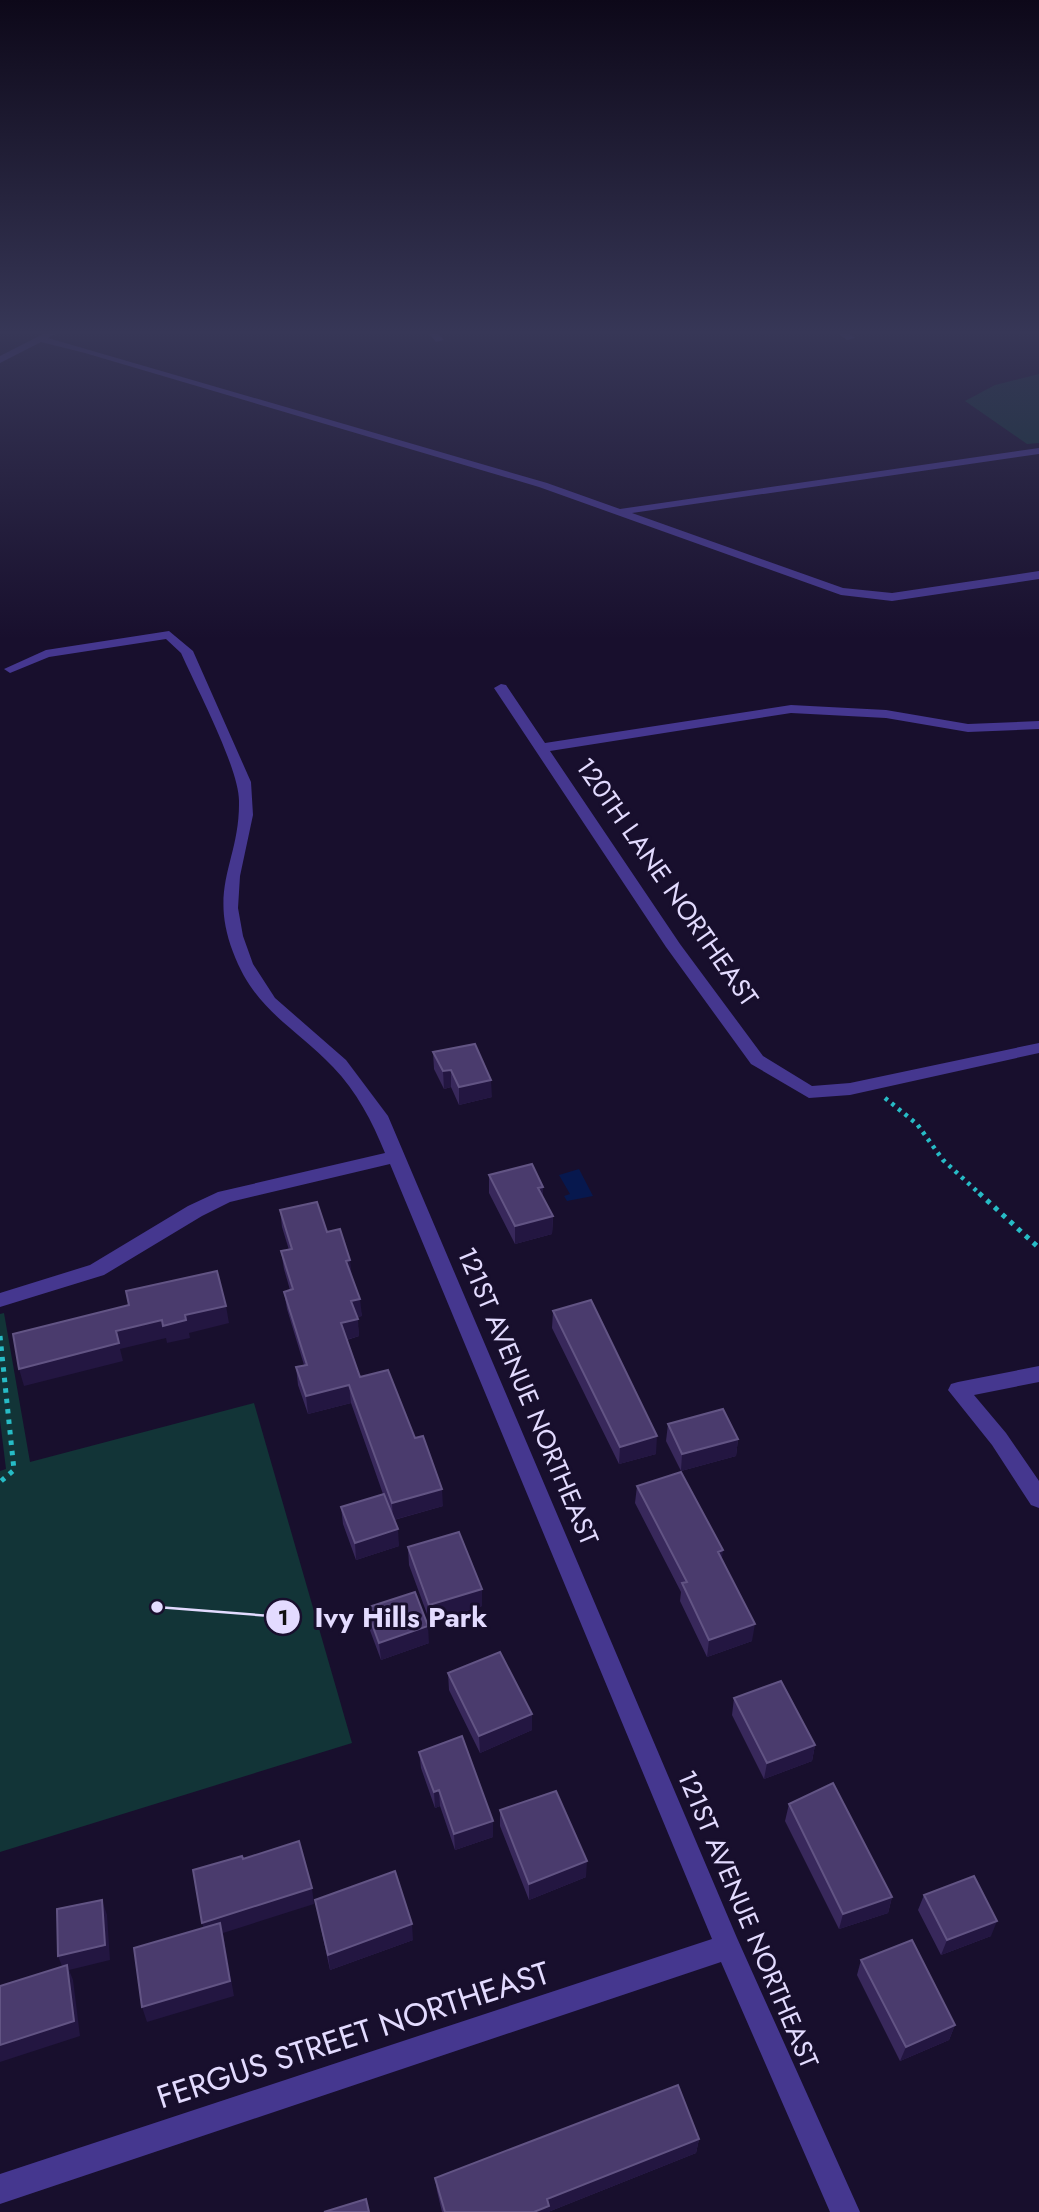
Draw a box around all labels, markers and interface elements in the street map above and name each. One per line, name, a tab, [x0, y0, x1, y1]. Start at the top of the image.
street label: 120TH LANE NORTHEAST	[566, 750, 768, 1014]
street label: 121ST AVENUE NORTHEAST	[448, 1241, 608, 1551]
callout: Ivy Hills Park	[265, 1593, 501, 1642]
text: Ivy Hills Park	[315, 1597, 487, 1638]
text: 1	[278, 1603, 288, 1633]
street label: 121ST AVENUE NORTHEAST	[668, 1764, 828, 2074]
street label: FERGUS STREET NORTHEAST	[151, 1950, 555, 2120]

